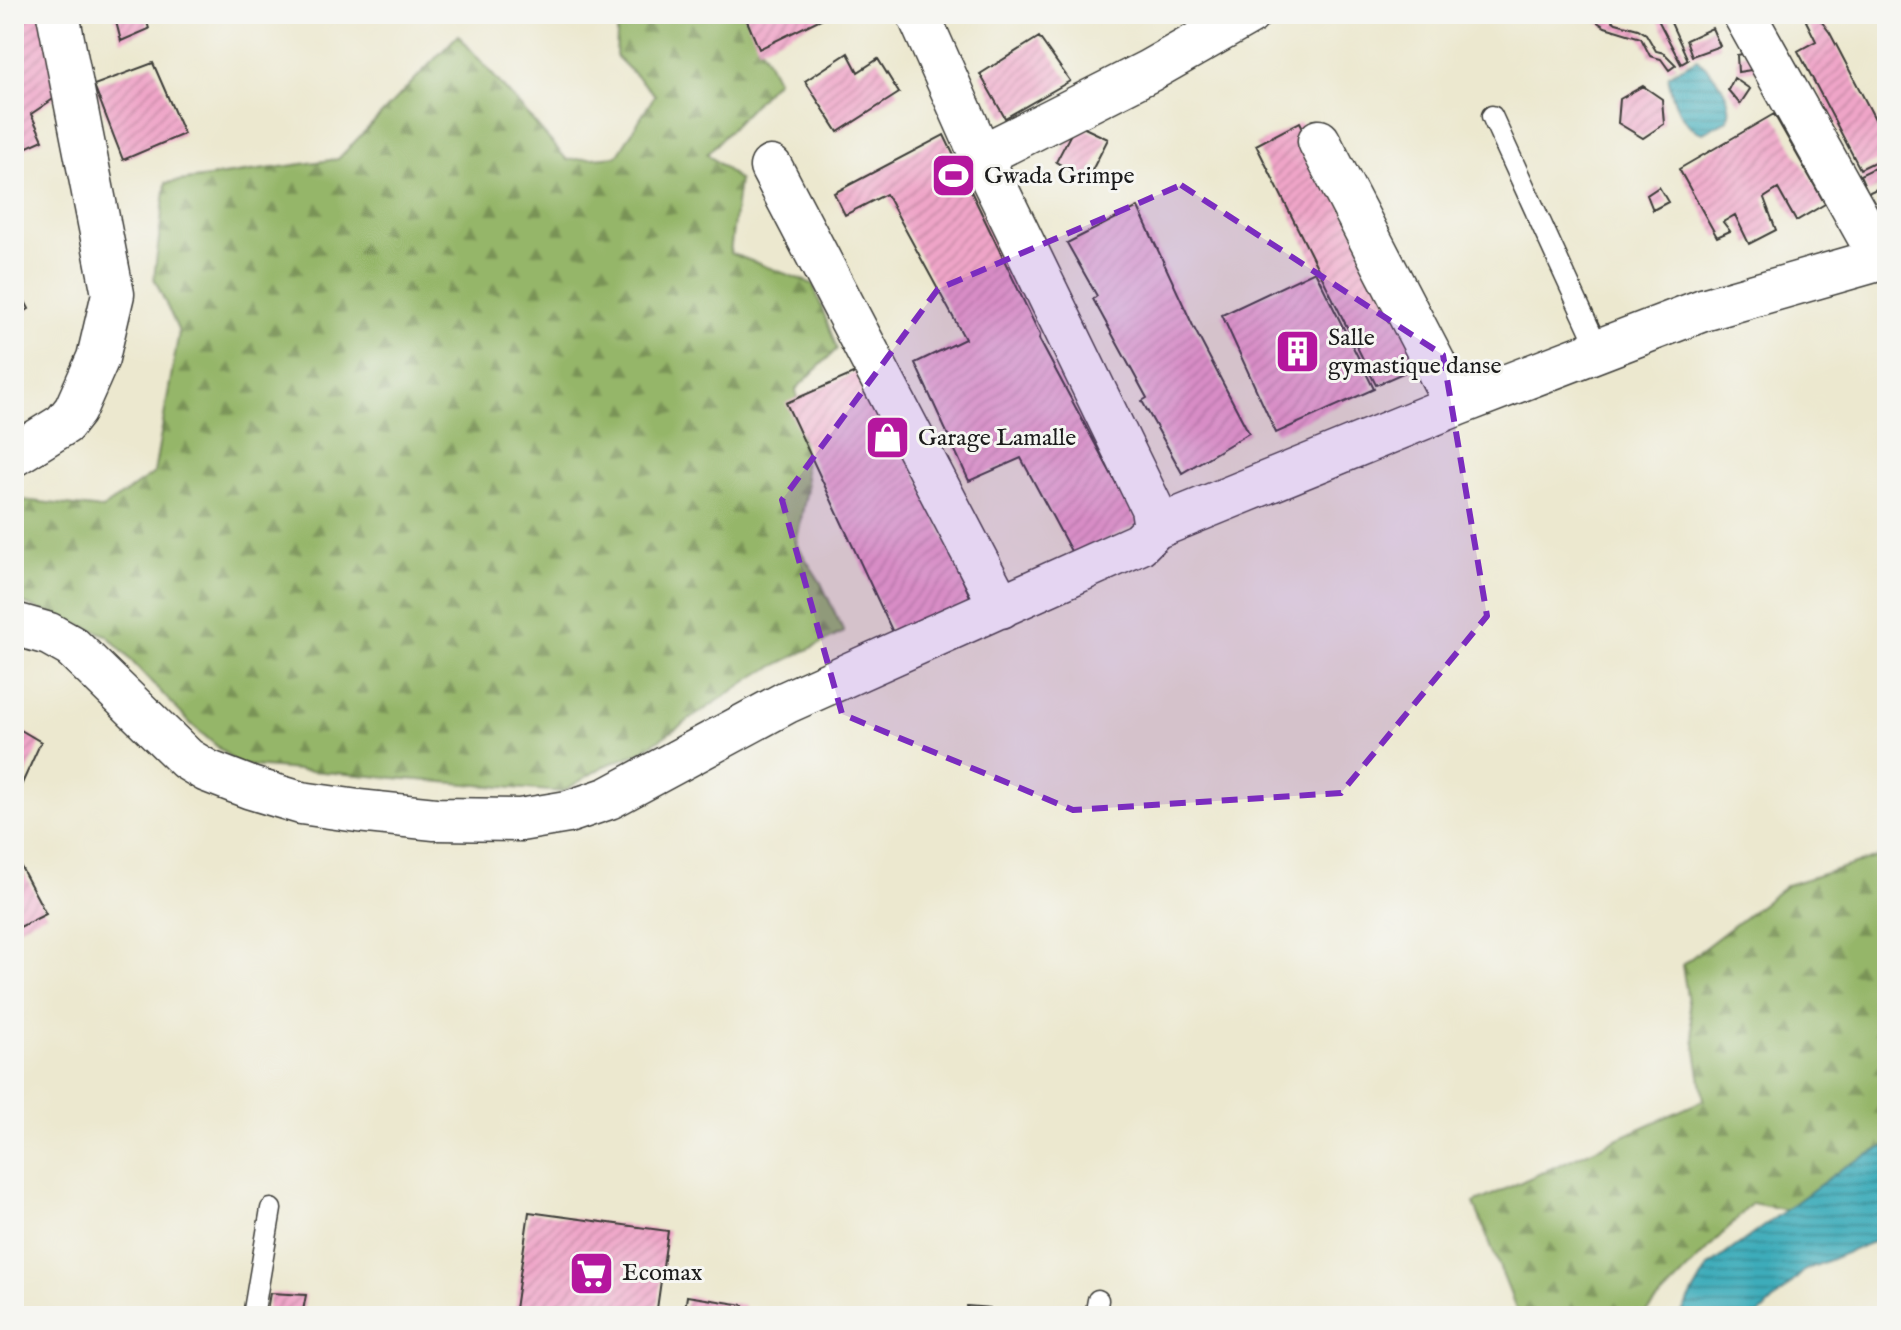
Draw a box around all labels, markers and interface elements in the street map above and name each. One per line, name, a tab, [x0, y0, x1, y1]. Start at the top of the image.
sports icon: Gwada Grimpe	[929, 152, 977, 200]
place label: Gwada Grimpe	[984, 161, 1135, 192]
place label: Salle gymastique danse	[1328, 323, 1501, 382]
building icon: Salle gymastique danse	[1273, 328, 1321, 376]
shop icon: Garage Lamalle	[863, 414, 911, 462]
place label: Garage Lamalle	[918, 423, 1076, 454]
supermarket icon: Ecomax	[567, 1249, 615, 1297]
place label: Ecomax	[622, 1258, 703, 1289]

